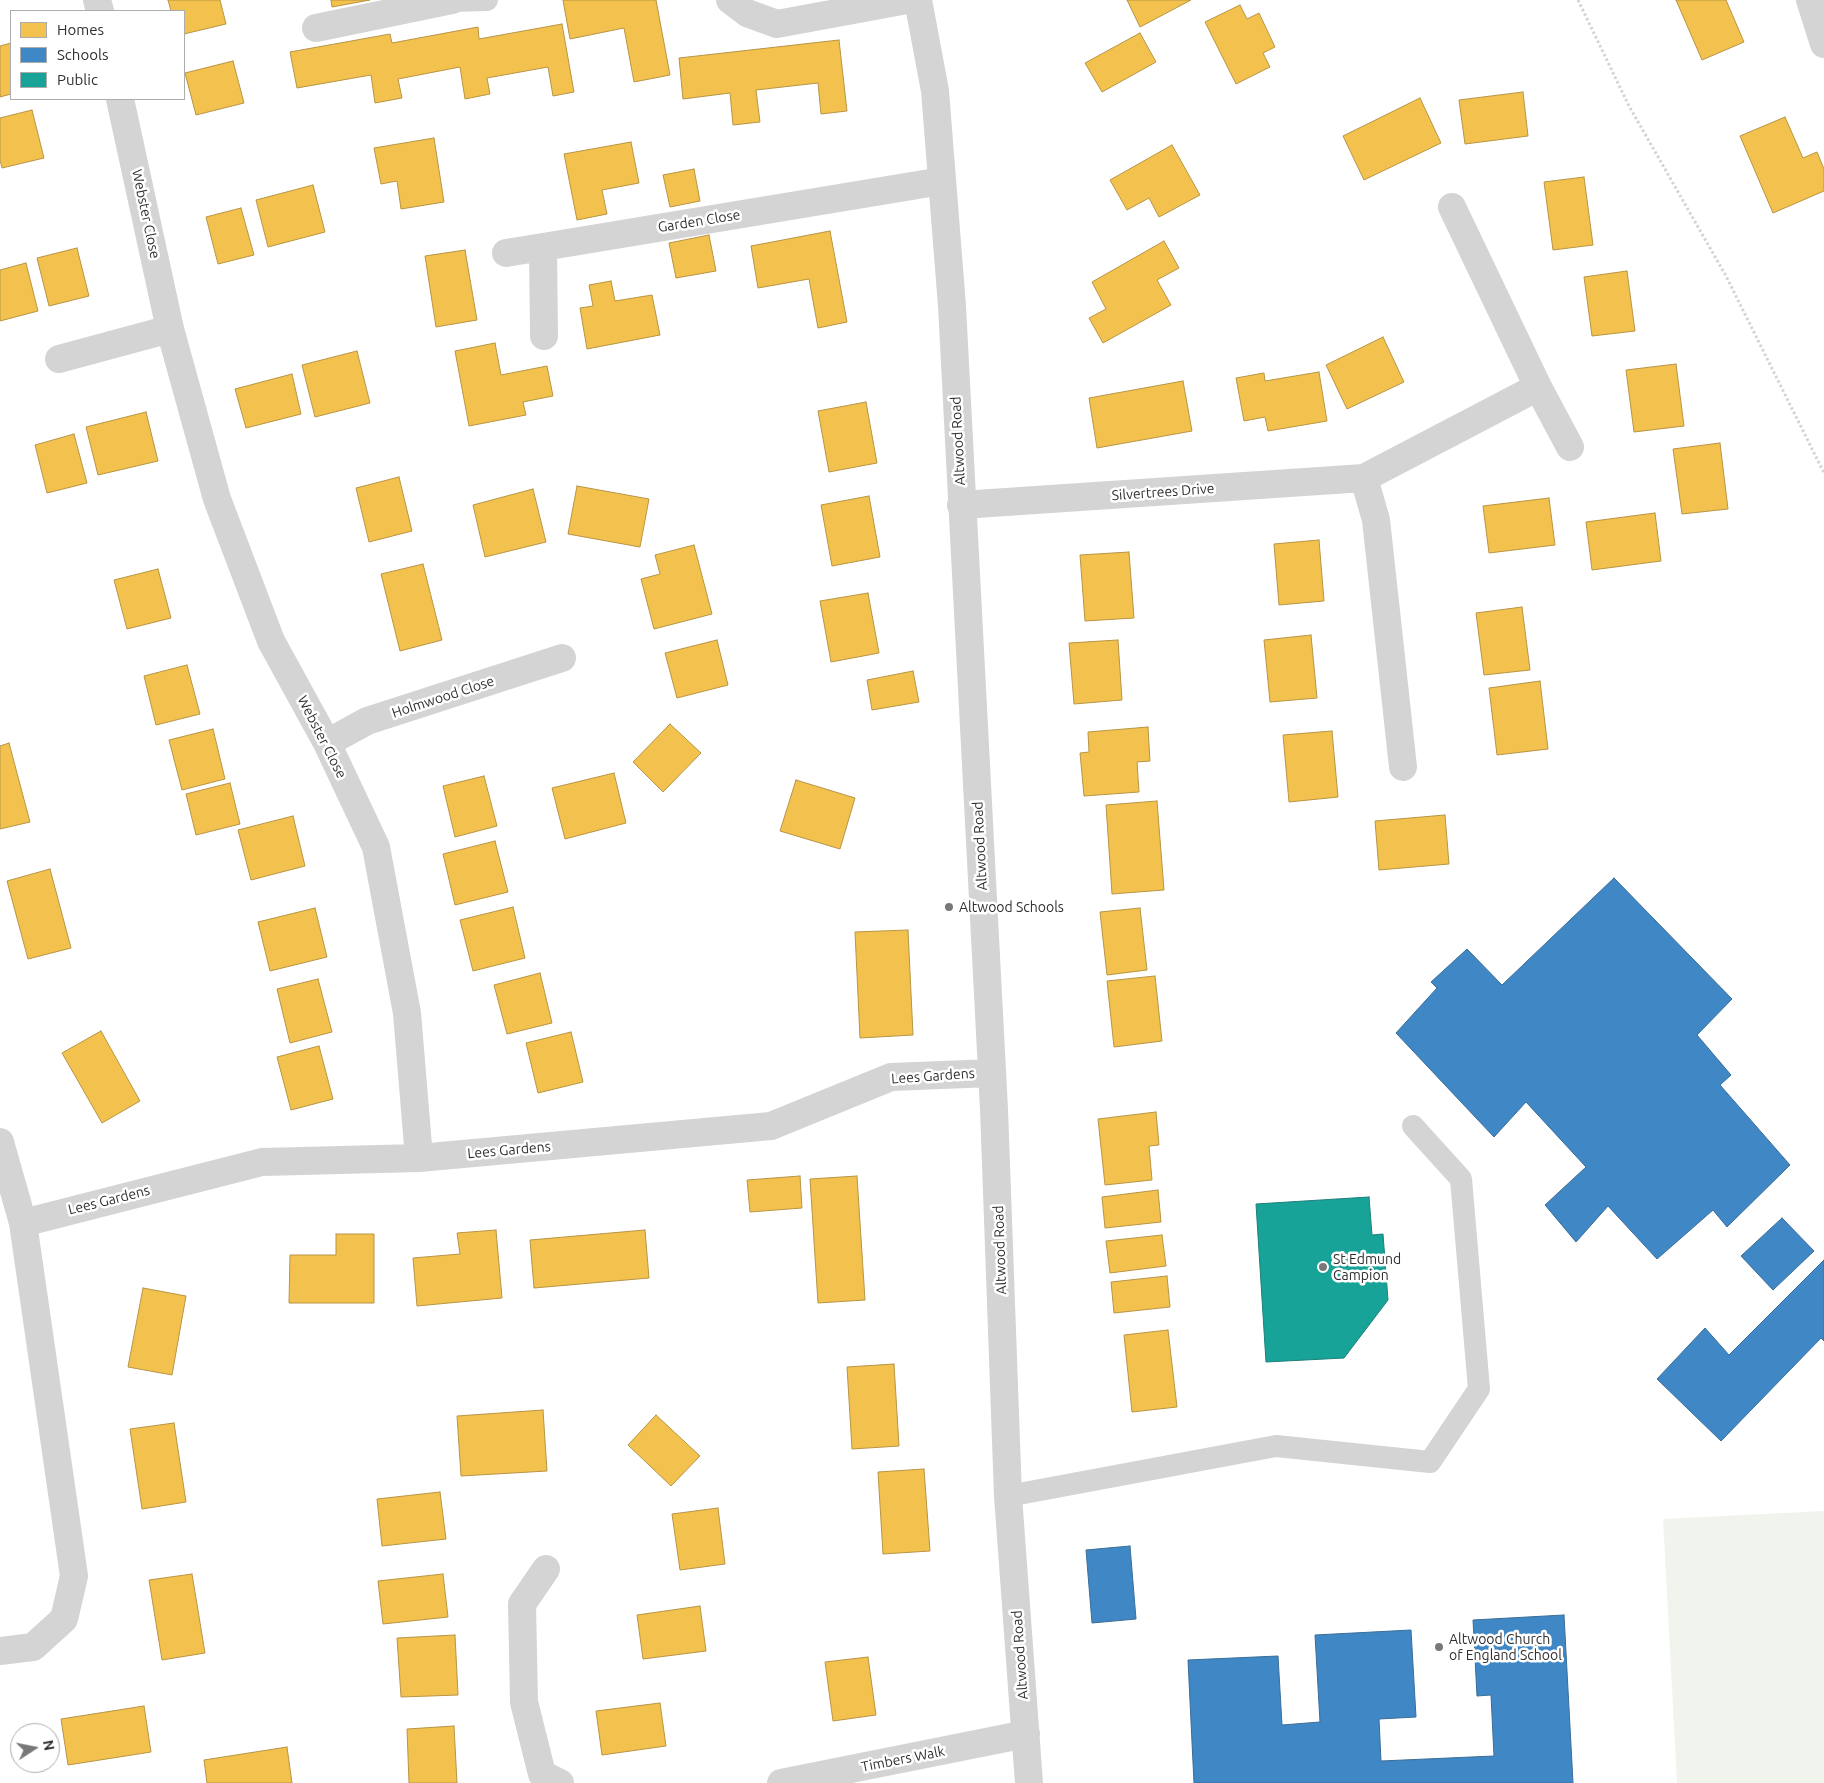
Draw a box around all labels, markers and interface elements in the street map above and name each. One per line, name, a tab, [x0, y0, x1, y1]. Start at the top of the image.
legend	[10, 10, 185, 100]
text: Homes	[57, 21, 104, 38]
text: Schools	[57, 46, 108, 63]
text: Public	[57, 71, 98, 88]
street label: Webster Close	[128, 168, 164, 260]
street label: Garden Close	[657, 206, 741, 236]
street label: Altwood Road	[947, 396, 969, 486]
street label: Silvertrees Drive	[1111, 480, 1215, 504]
street label: Holmwood Close	[390, 673, 496, 721]
street label: Webster Close	[294, 693, 350, 781]
street label: Altwood Road	[969, 801, 991, 891]
place label: Altwood Schools	[959, 899, 1064, 915]
marker: Altwood Schools	[943, 901, 955, 913]
street label: Lees Gardens	[891, 1065, 975, 1087]
street label: Lees Gardens	[467, 1138, 551, 1162]
street label: Lees Gardens	[66, 1182, 152, 1218]
street label: Altwood Road	[990, 1205, 1010, 1295]
place label: St Edmund Campion	[1333, 1251, 1401, 1284]
marker: St Edmund Campion	[1317, 1261, 1329, 1273]
street label: Altwood Road	[1009, 1610, 1031, 1700]
place label: Altwood Church of England School	[1449, 1631, 1562, 1664]
marker: Altwood Church of England School	[1433, 1641, 1445, 1653]
north arrow	[10, 1723, 60, 1773]
text: N	[40, 1739, 58, 1752]
street label: Timbers Walk	[860, 1743, 946, 1775]

